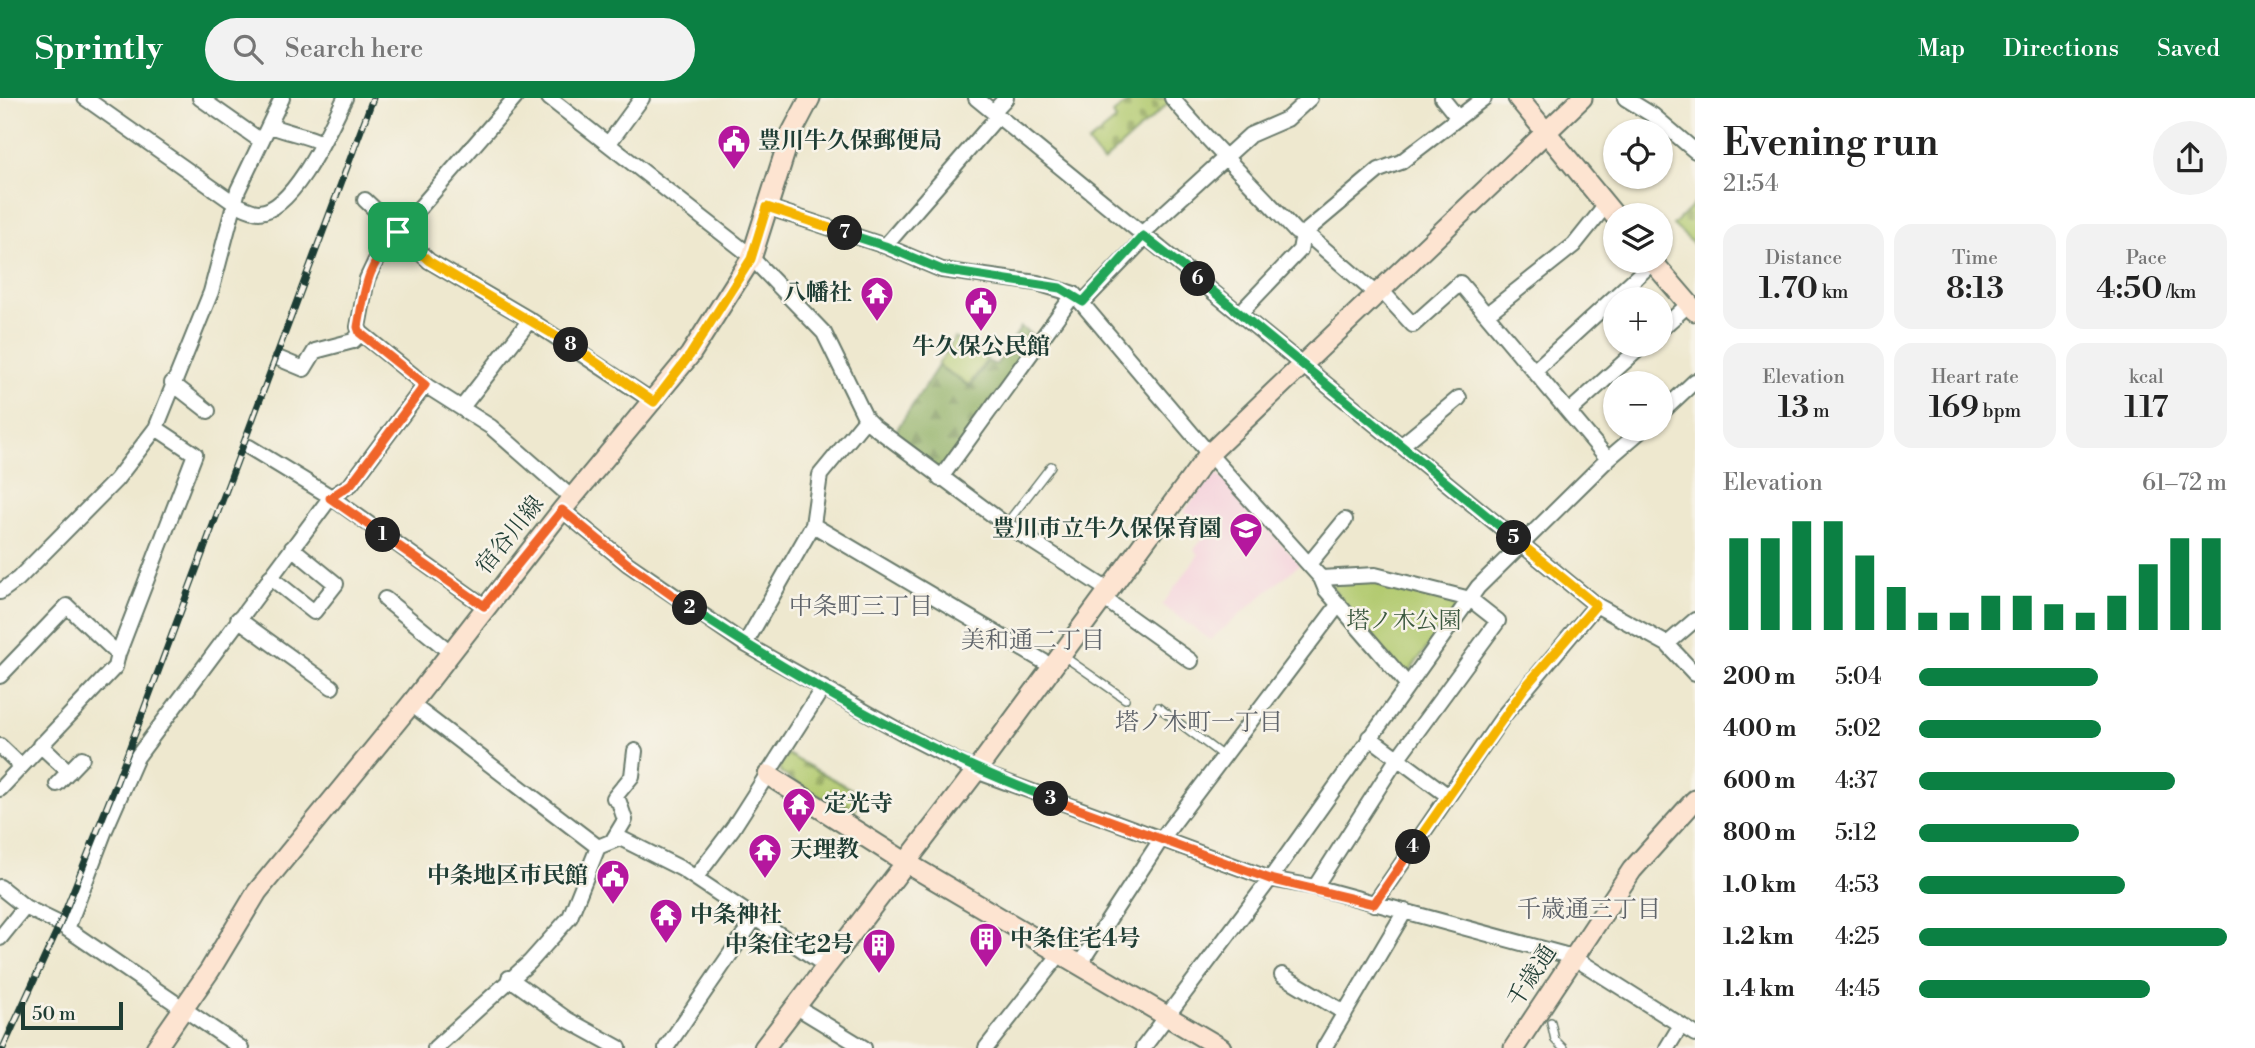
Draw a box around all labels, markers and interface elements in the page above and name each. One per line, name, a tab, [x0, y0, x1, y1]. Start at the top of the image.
search box	[205, 18, 695, 81]
text: Sprintly	[35, 29, 163, 70]
icon: search	[229, 30, 267, 68]
text: Search here	[285, 33, 423, 65]
text: Map	[1918, 34, 1965, 64]
text: Directions	[2003, 34, 2119, 64]
text: Saved	[2157, 34, 2220, 64]
map controls	[1603, 119, 1673, 441]
button: locate	[1603, 119, 1673, 189]
text: Evening run	[1723, 120, 1938, 167]
button: share	[2153, 121, 2227, 195]
public building icon: 豊川牛久保郵便局	[715, 122, 753, 171]
place label: 豊川牛久保郵便局	[758, 127, 942, 155]
text: 21:54	[1723, 170, 1778, 198]
pin	[368, 202, 428, 262]
button: layers	[1603, 203, 1673, 273]
icon: arrive	[379, 213, 417, 251]
pin: 7	[828, 216, 862, 250]
text: 7	[839, 220, 850, 244]
text: Distance	[1765, 246, 1842, 270]
text: Time	[1952, 246, 1998, 270]
text: Pace	[2126, 246, 2167, 270]
pin: 6	[1180, 262, 1216, 296]
text: 6	[1192, 266, 1203, 290]
text: 1.70	[1759, 270, 1818, 308]
text: 8:13	[1946, 270, 2004, 308]
text: 4:50	[2096, 270, 2162, 308]
temple icon: 八幡社	[858, 274, 896, 323]
place label: 八幡社	[783, 279, 852, 307]
text: km	[1818, 280, 1848, 304]
text: /km	[2162, 280, 2196, 304]
public building icon: 牛久保公民館	[962, 284, 1000, 333]
button: +	[1603, 287, 1673, 357]
pin: 8	[554, 328, 588, 362]
text: 8	[564, 332, 577, 356]
place label: 牛久保公民館	[912, 333, 1050, 361]
text: Elevation	[1763, 365, 1845, 389]
text: Heart rate	[1931, 365, 2019, 389]
text: kcal	[2129, 365, 2164, 389]
button: −	[1603, 371, 1673, 441]
text: 13	[1778, 389, 1809, 427]
text: 169	[1929, 389, 1979, 427]
text: 117	[2124, 389, 2168, 427]
text: m	[1809, 399, 1830, 423]
text: bpm	[1979, 399, 2021, 423]
text: Elevation	[1723, 469, 1823, 497]
text: 61–72 m	[2142, 469, 2227, 497]
street label: 宿谷川線	[470, 490, 550, 580]
school or university icon: 豊川市立牛久保保育園	[1227, 510, 1265, 559]
place label: 豊川市立牛久保保育園	[992, 515, 1222, 543]
pin: 1	[366, 518, 400, 552]
pin: 5	[1496, 520, 1532, 556]
text: 1	[378, 522, 387, 546]
text: 5	[1508, 525, 1519, 549]
pin: 2	[672, 590, 708, 626]
district label: 中条町三丁目	[789, 592, 933, 622]
text: 2	[684, 595, 695, 619]
park label: 塔ノ木公園	[1347, 607, 1462, 635]
district label: 美和通二丁目	[961, 626, 1105, 656]
text: 200 m	[1723, 663, 1795, 691]
text: 5:04	[1835, 663, 1882, 691]
district label: 塔ノ木町一丁目	[1115, 708, 1283, 738]
text: 400 m	[1723, 715, 1796, 743]
text: 5:02	[1835, 715, 1881, 743]
text: 600 m	[1723, 767, 1796, 795]
text: 4:37	[1835, 767, 1878, 795]
pin: 3	[1034, 782, 1068, 816]
temple icon: 定光寺	[780, 785, 818, 834]
text: 3	[1045, 786, 1056, 810]
place label: 定光寺	[824, 790, 893, 818]
text: 800 m	[1723, 819, 1796, 847]
text: 5:12	[1835, 819, 1876, 847]
pin: 4	[1396, 830, 1430, 864]
temple icon: 天理教	[746, 831, 784, 880]
text: 4	[1406, 834, 1419, 858]
place label: 天理教	[790, 836, 859, 864]
public building icon: 中条地区市民館	[594, 857, 632, 906]
place label: 中条地区市民館	[427, 862, 588, 890]
text: 1.0 km	[1723, 871, 1796, 899]
text: 4:53	[1835, 871, 1879, 899]
district label: 千歳通三丁目	[1517, 895, 1661, 925]
temple icon: 中条神社	[647, 896, 685, 945]
place label: 中条神社	[690, 901, 782, 929]
building icon: 中条住宅4号	[967, 920, 1005, 969]
text: 1.2 km	[1723, 923, 1794, 951]
text: 4:25	[1835, 923, 1880, 951]
place label: 中条住宅4号	[1010, 925, 1140, 953]
building icon: 中条住宅2号	[860, 926, 898, 975]
place label: 中条住宅2号	[725, 931, 854, 959]
street label: 千歳通	[1501, 939, 1563, 1013]
text: 1.4 km	[1723, 975, 1795, 1003]
text: 4:45	[1835, 975, 1880, 1003]
scale bar	[21, 999, 122, 1031]
text: 50 m	[32, 1002, 76, 1026]

